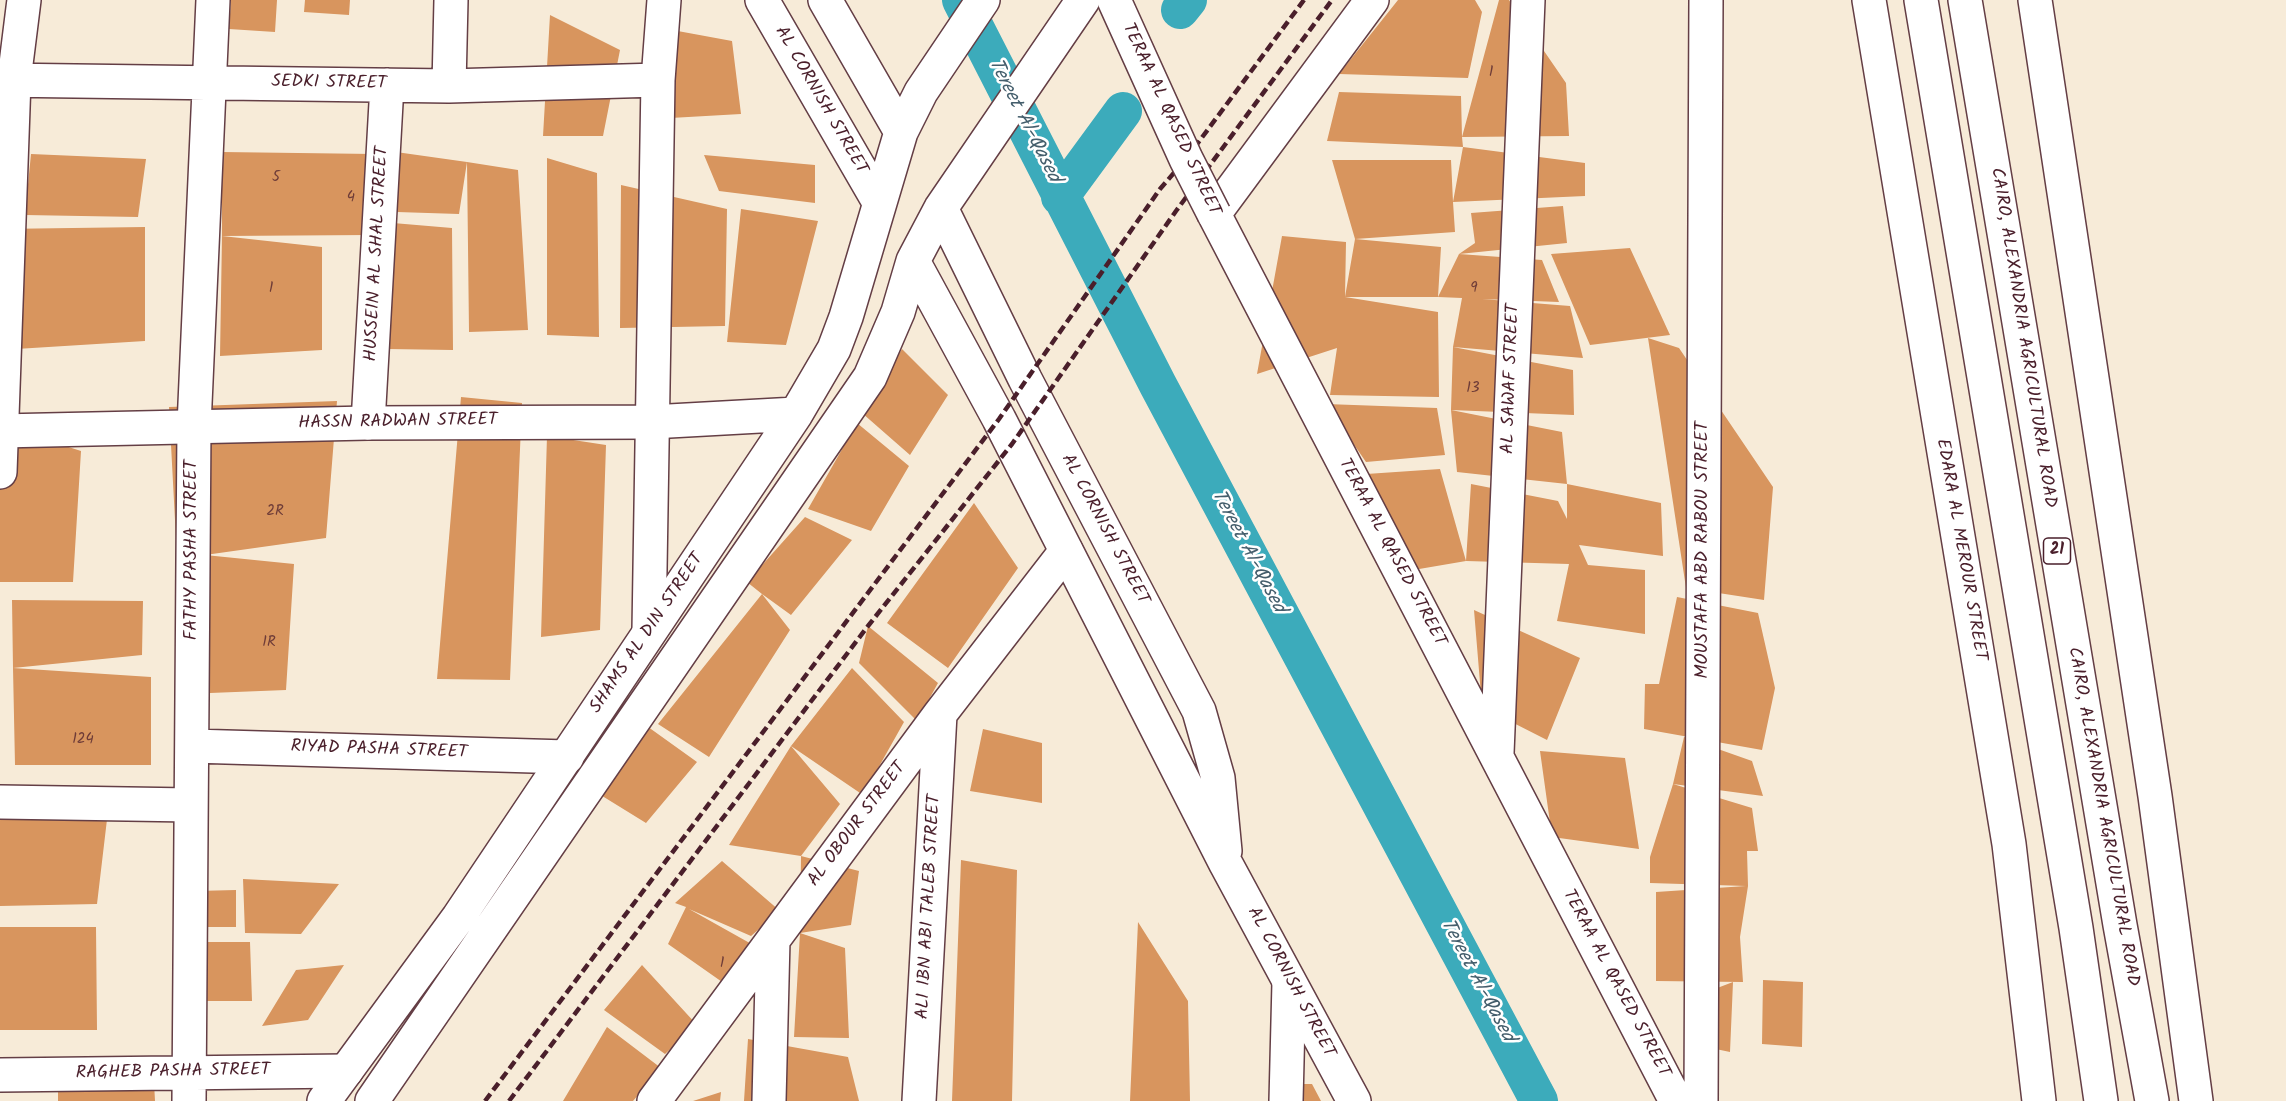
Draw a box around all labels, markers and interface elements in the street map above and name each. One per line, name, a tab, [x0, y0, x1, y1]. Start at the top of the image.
street label: TERAA AL QASED STREET	[1116, 20, 1224, 220]
street label: AL CORNISH STREET	[769, 23, 871, 179]
water label: Tereet Al-Qased	[981, 55, 1065, 187]
house number: 1	[1489, 64, 1493, 82]
street label: SEDKI STREET	[271, 72, 387, 96]
street label: HUSSEIN AL SHAL STREET	[362, 146, 394, 362]
street label: CAIRO, ALEXANDRIA AGRICULTURAL ROAD	[1984, 166, 2060, 510]
house number: 5	[272, 169, 280, 187]
house number: 4	[347, 189, 355, 207]
house number: 1	[269, 280, 273, 298]
house number: 9	[1470, 280, 1478, 298]
street label: AL SAWAF STREET	[1499, 303, 1525, 455]
house number: 13	[1466, 380, 1480, 398]
street label: HASSN RADWAN STREET	[298, 410, 498, 436]
street label: MOUSTAFA ABD RABOU STREET	[1693, 421, 1715, 679]
street label: EDARA AL MEROUR STREET	[1930, 437, 1990, 663]
street label: AL CORNISH STREET	[1055, 451, 1153, 609]
street label: TERAA AL QASED STREET	[1332, 455, 1450, 651]
street label: FATHY PASHA STREET	[182, 460, 204, 640]
water label: Tereet Al-Qased	[1204, 486, 1290, 618]
house number: 2R	[266, 503, 284, 521]
road number: 21	[2044, 538, 2070, 564]
street label: SHAMS AL DIN STREET	[586, 550, 710, 718]
house number: 1R	[262, 634, 276, 652]
street label: CAIRO, ALEXANDRIA AGRICULTURAL ROAD	[2061, 646, 2143, 988]
house number: 124	[72, 731, 94, 749]
street label: RIYAD PASHA STREET	[290, 737, 468, 765]
street label: AL OBOUR STREET	[804, 758, 912, 892]
street label: ALI IBN ABI TALEB STREET	[913, 794, 947, 1020]
street label: TERAA AL QASED STREET	[1556, 886, 1674, 1082]
street label: AL CORNISH STREET	[1241, 904, 1339, 1062]
water label: Tereet Al-Qased	[1433, 915, 1519, 1047]
house number: 1	[720, 955, 724, 973]
street label: RAGHEB PASHA STREET	[76, 1061, 270, 1085]

